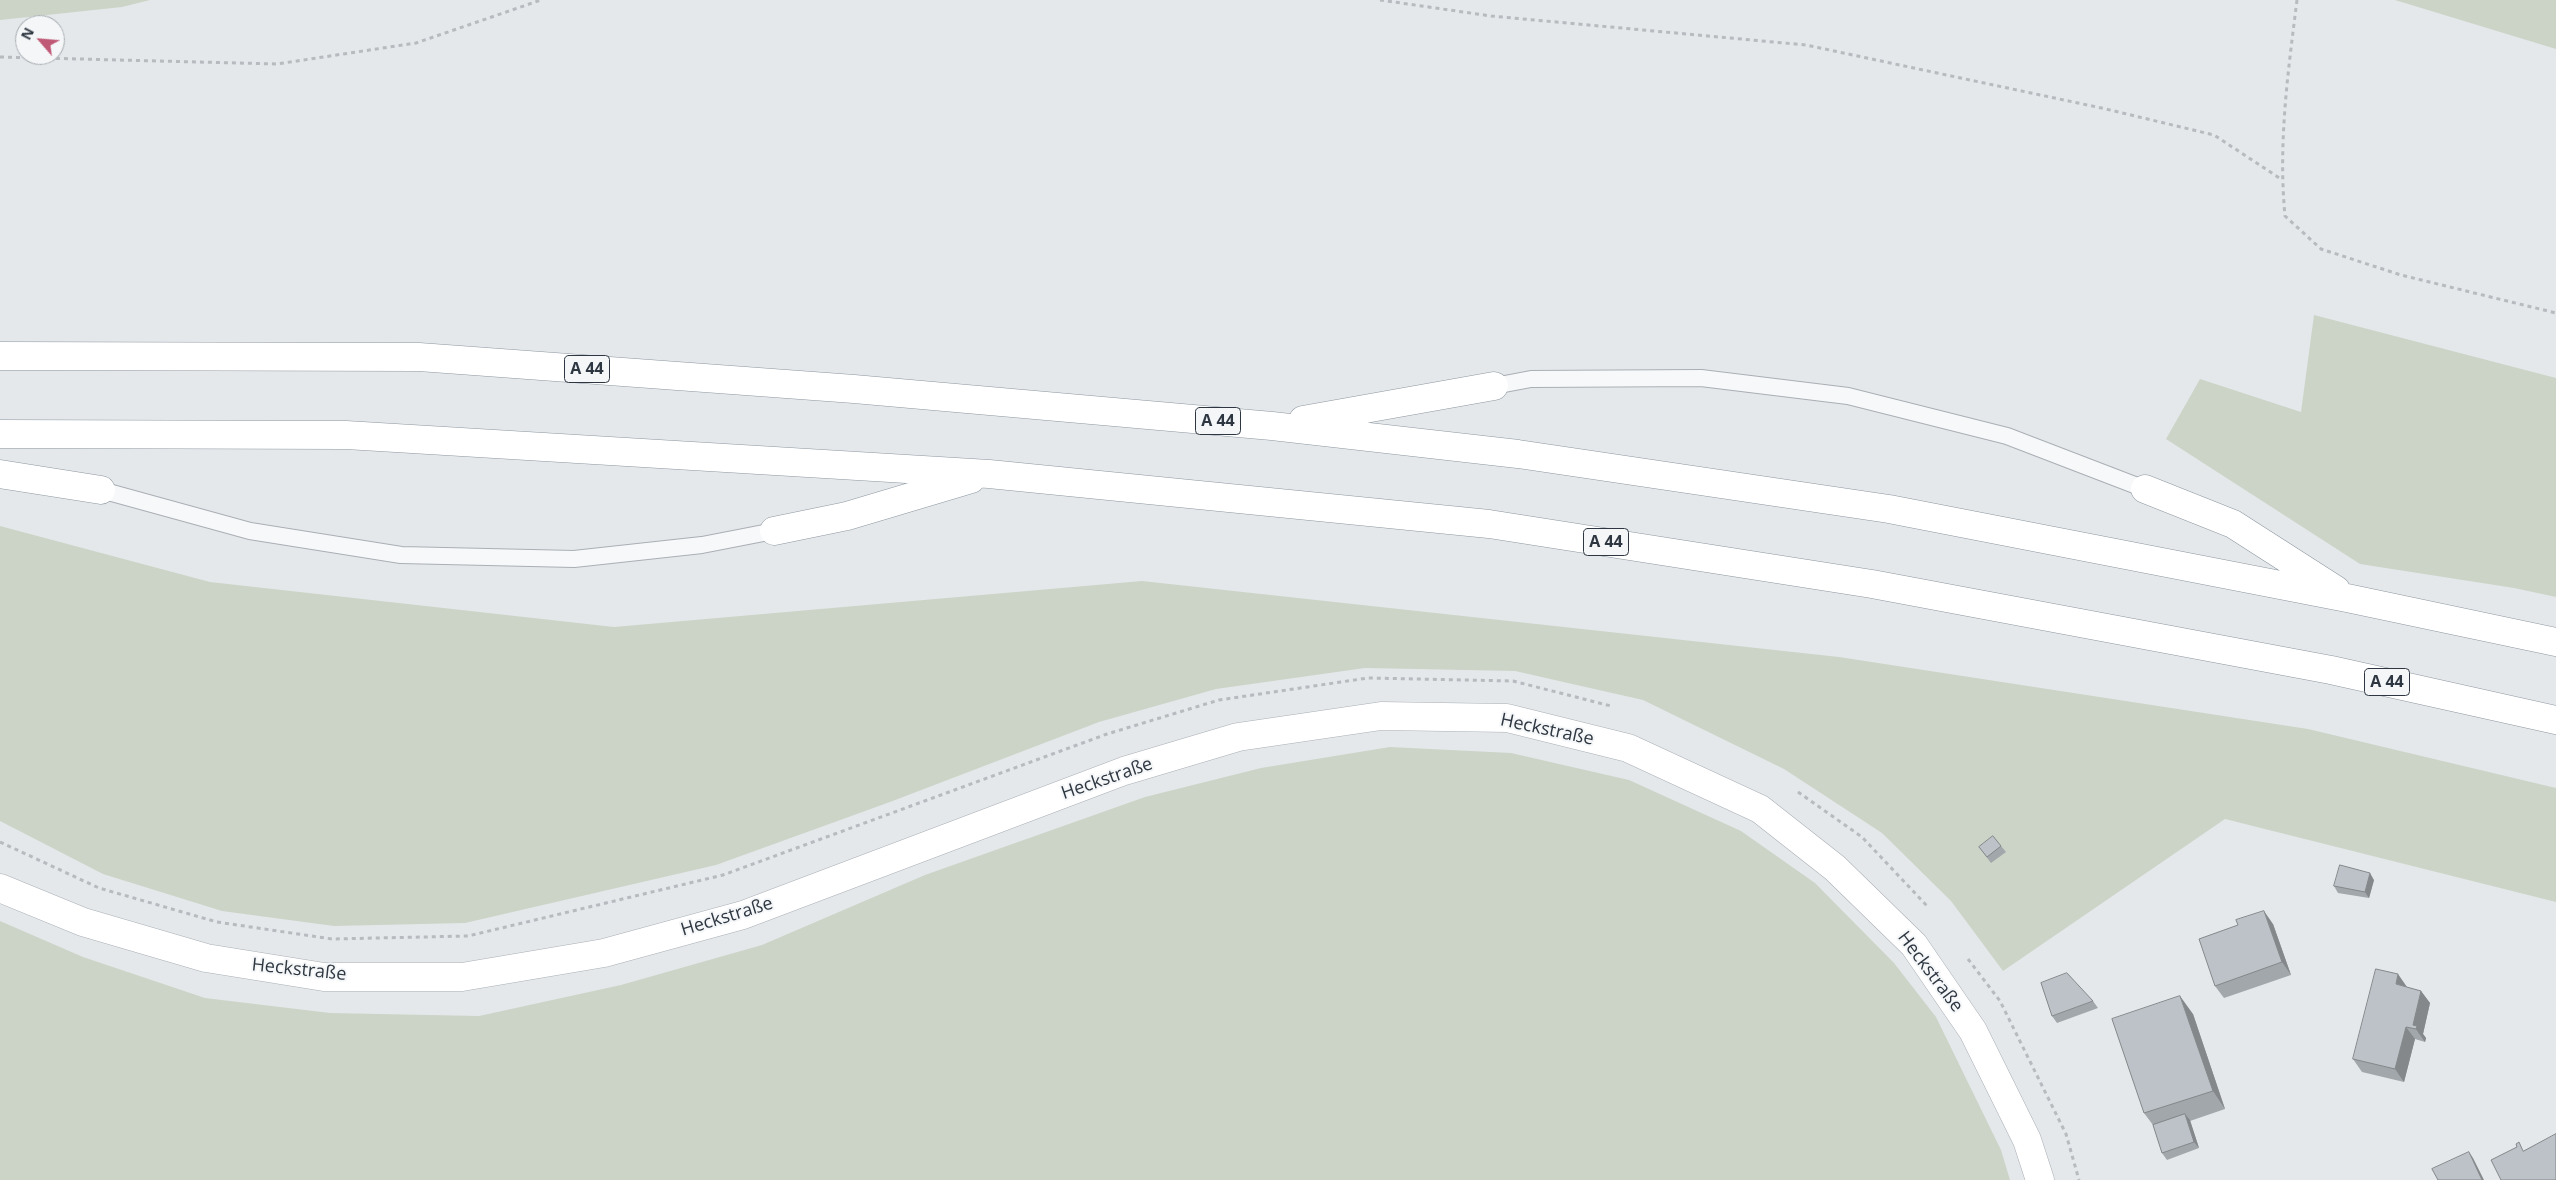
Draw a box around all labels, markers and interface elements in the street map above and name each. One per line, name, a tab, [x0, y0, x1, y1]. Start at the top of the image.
north arrow	[15, 15, 65, 65]
text: N	[16, 24, 38, 43]
road number: A 44	[564, 356, 610, 382]
road number: A 44	[1196, 408, 1240, 434]
road number: A 44	[1584, 528, 1628, 556]
road number: A 44	[2364, 669, 2410, 696]
street label: Heckstraße	[1498, 710, 1596, 750]
street label: Heckstraße	[1059, 753, 1155, 805]
street label: Heckstraße	[678, 893, 776, 941]
street label: Heckstraße	[1893, 928, 1967, 1016]
street label: Heckstraße	[251, 954, 347, 986]

